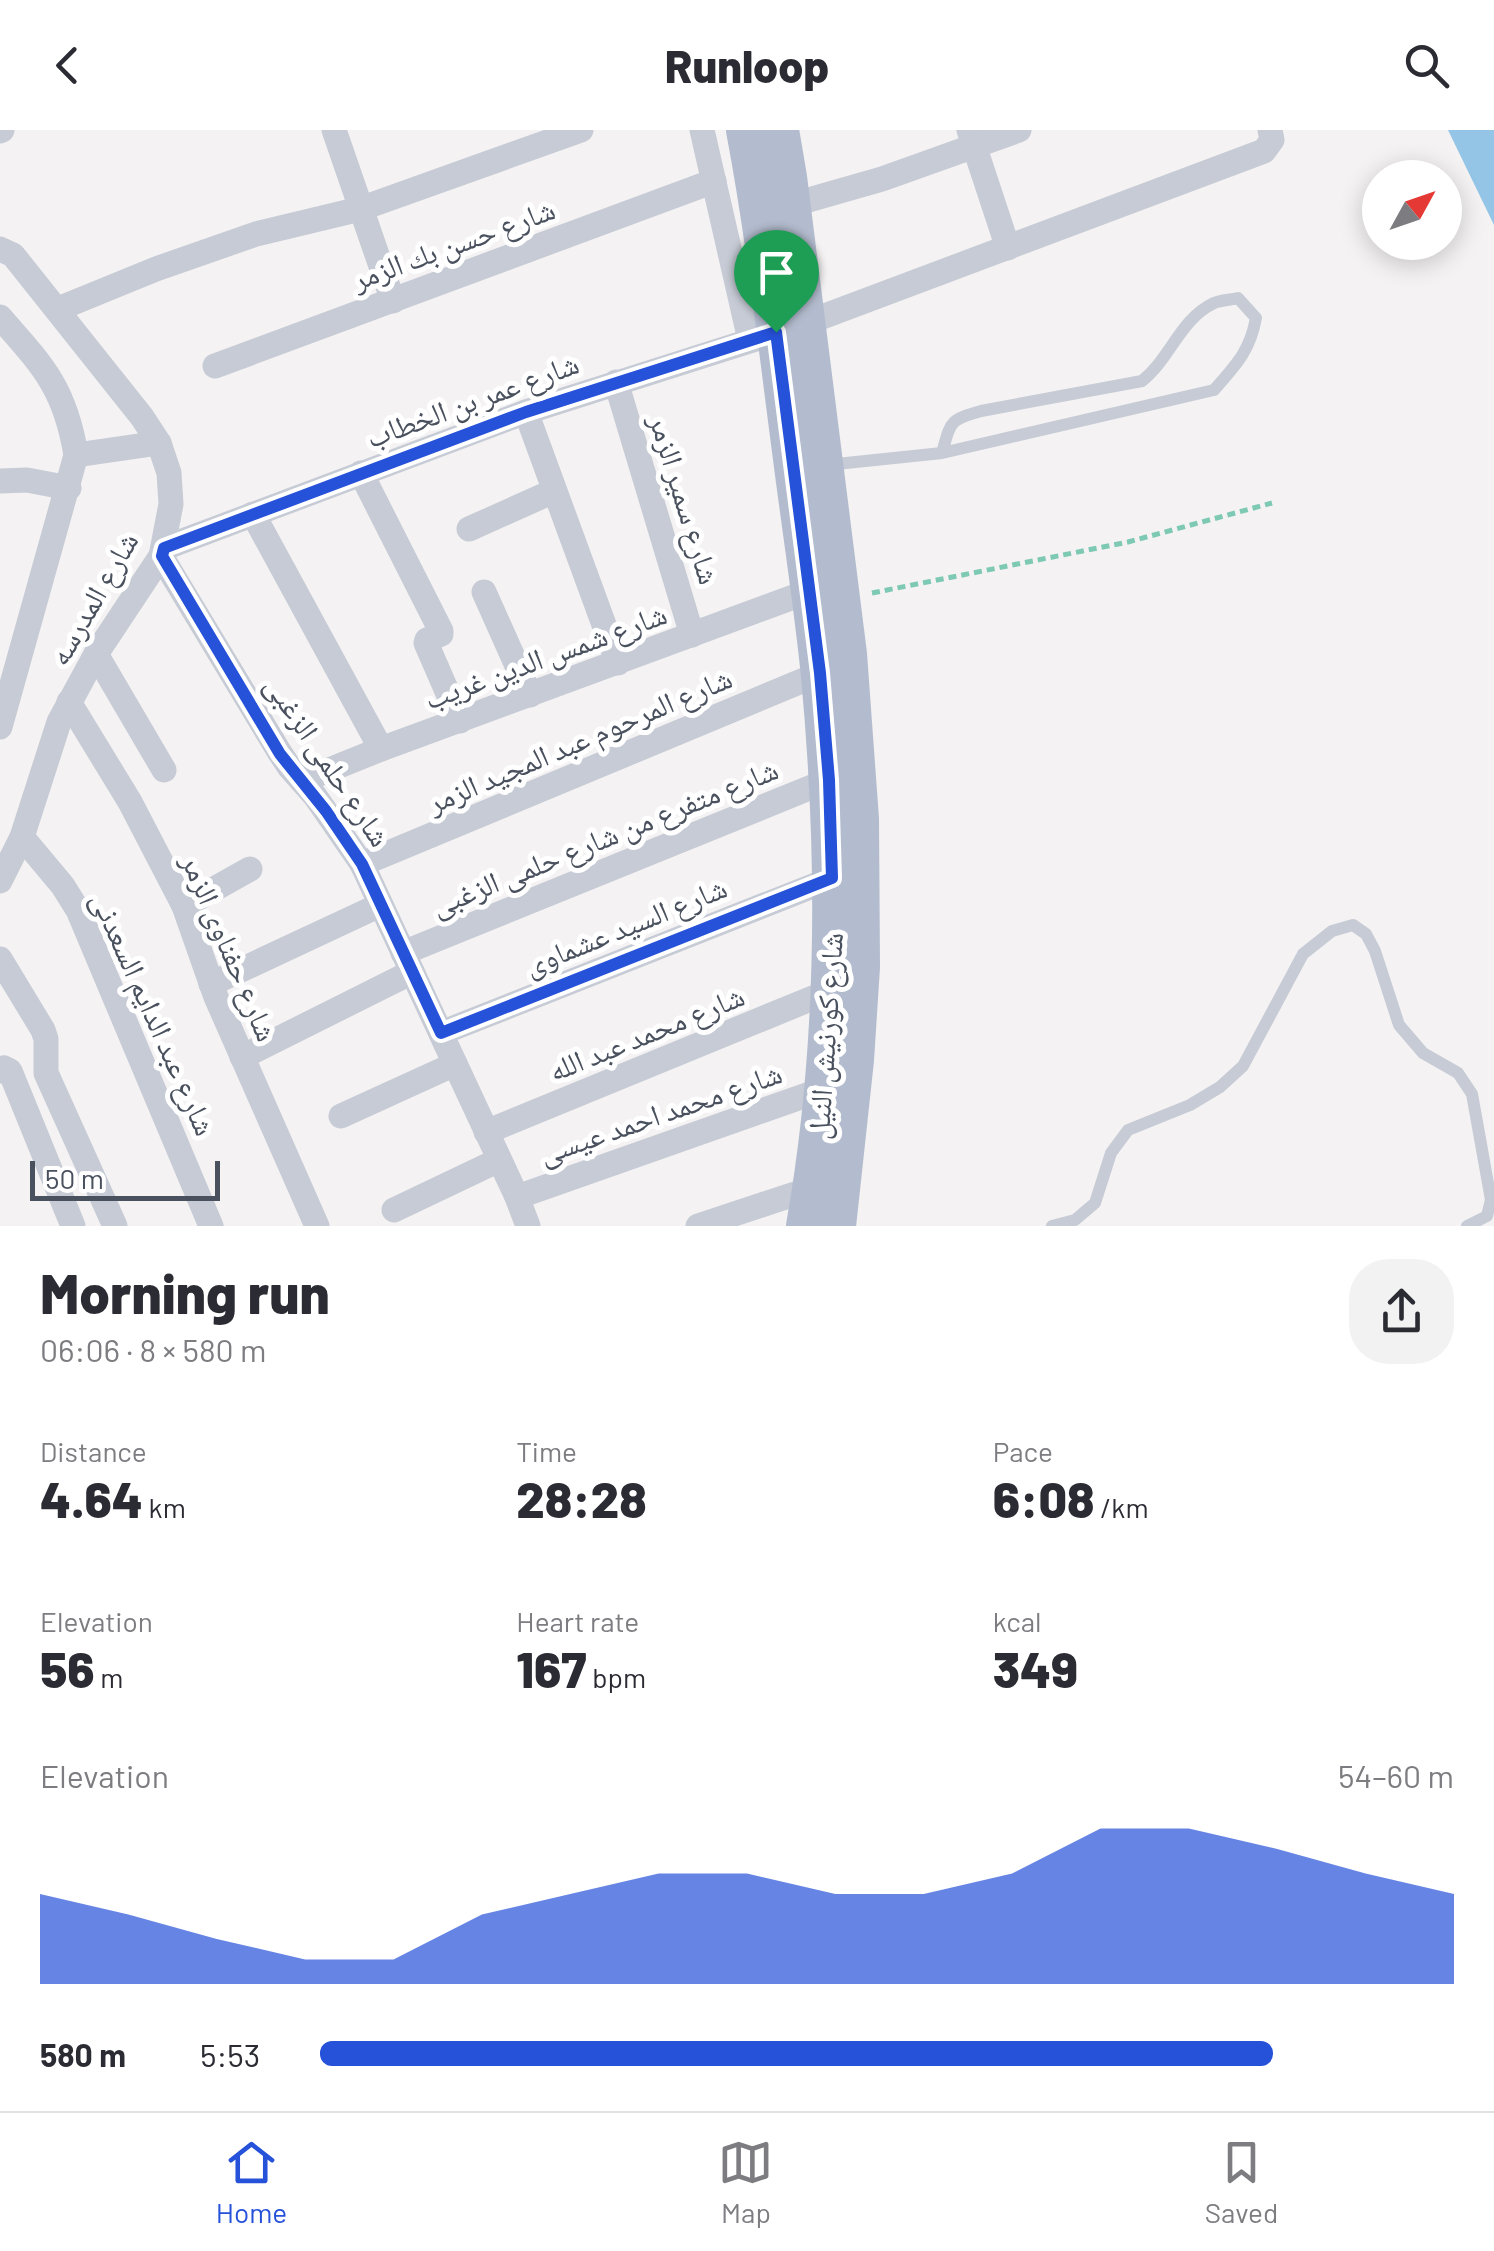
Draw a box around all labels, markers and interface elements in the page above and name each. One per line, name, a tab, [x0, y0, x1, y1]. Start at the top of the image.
icon: back	[40, 38, 95, 93]
text: Runloop	[665, 38, 829, 92]
icon: search	[1399, 38, 1454, 93]
north arrow	[1362, 160, 1462, 260]
map controls	[1362, 160, 1462, 260]
street label: شارع حسن بك الزمر	[346, 190, 560, 300]
pin	[734, 230, 819, 333]
icon: arrive	[749, 245, 804, 300]
street label: شارع عمر بن الخطاب	[361, 344, 584, 457]
street label: شارع سمير الزمر	[640, 409, 729, 589]
street label: شارع المدرسه	[39, 525, 147, 673]
street label: شارع شمس الدين غريب	[419, 594, 672, 718]
street label: شارع المرحوم عبد المجيد الزمر	[420, 658, 738, 823]
street label: شارع حلمى الزغبى	[256, 668, 399, 854]
street label: شارع متفرع من شارع حلمى الزغبى	[425, 750, 784, 925]
street label: شارع حفناوى الزمر	[172, 847, 287, 1047]
street label: شارع السيد عشماوى	[519, 868, 733, 985]
street label: شارع عبد الدايم السعدنى	[81, 886, 225, 1142]
street label: شارع كورنيش النيل	[799, 931, 852, 1141]
street label: شارع محمد عبد الله	[543, 976, 750, 1090]
street label: شارع محمد احمد عيسى	[534, 1054, 787, 1173]
scale bar	[30, 1156, 220, 1200]
text: 50 m	[45, 1161, 104, 1195]
text: Morning run	[40, 1259, 330, 1325]
button: share	[1349, 1259, 1454, 1364]
text: 06:06 · 8 × 580 m	[40, 1330, 267, 1368]
text: Distance	[40, 1434, 147, 1468]
text: Time	[516, 1434, 577, 1468]
text: Pace	[993, 1434, 1053, 1468]
text: 4.64	[40, 1468, 143, 1528]
text: 28:28	[516, 1468, 647, 1528]
text: 6:08	[993, 1468, 1095, 1528]
text: km	[143, 1490, 186, 1524]
text: /km	[1095, 1490, 1149, 1524]
text: Elevation	[40, 1604, 153, 1638]
text: Heart rate	[516, 1604, 639, 1638]
text: kcal	[993, 1604, 1041, 1638]
text: 56	[40, 1638, 95, 1698]
text: 167	[516, 1638, 587, 1698]
text: 349	[993, 1638, 1078, 1698]
text: m	[95, 1660, 123, 1694]
text: bpm	[587, 1660, 646, 1694]
text: Elevation	[40, 1756, 169, 1794]
text: 54–60 m	[1338, 1756, 1454, 1794]
text: 580 m	[40, 2035, 126, 2073]
text: 5:53	[200, 2035, 260, 2073]
tab: Home	[216, 2135, 287, 2229]
tab: Map	[718, 2135, 773, 2229]
tab: Saved	[1205, 2135, 1278, 2229]

